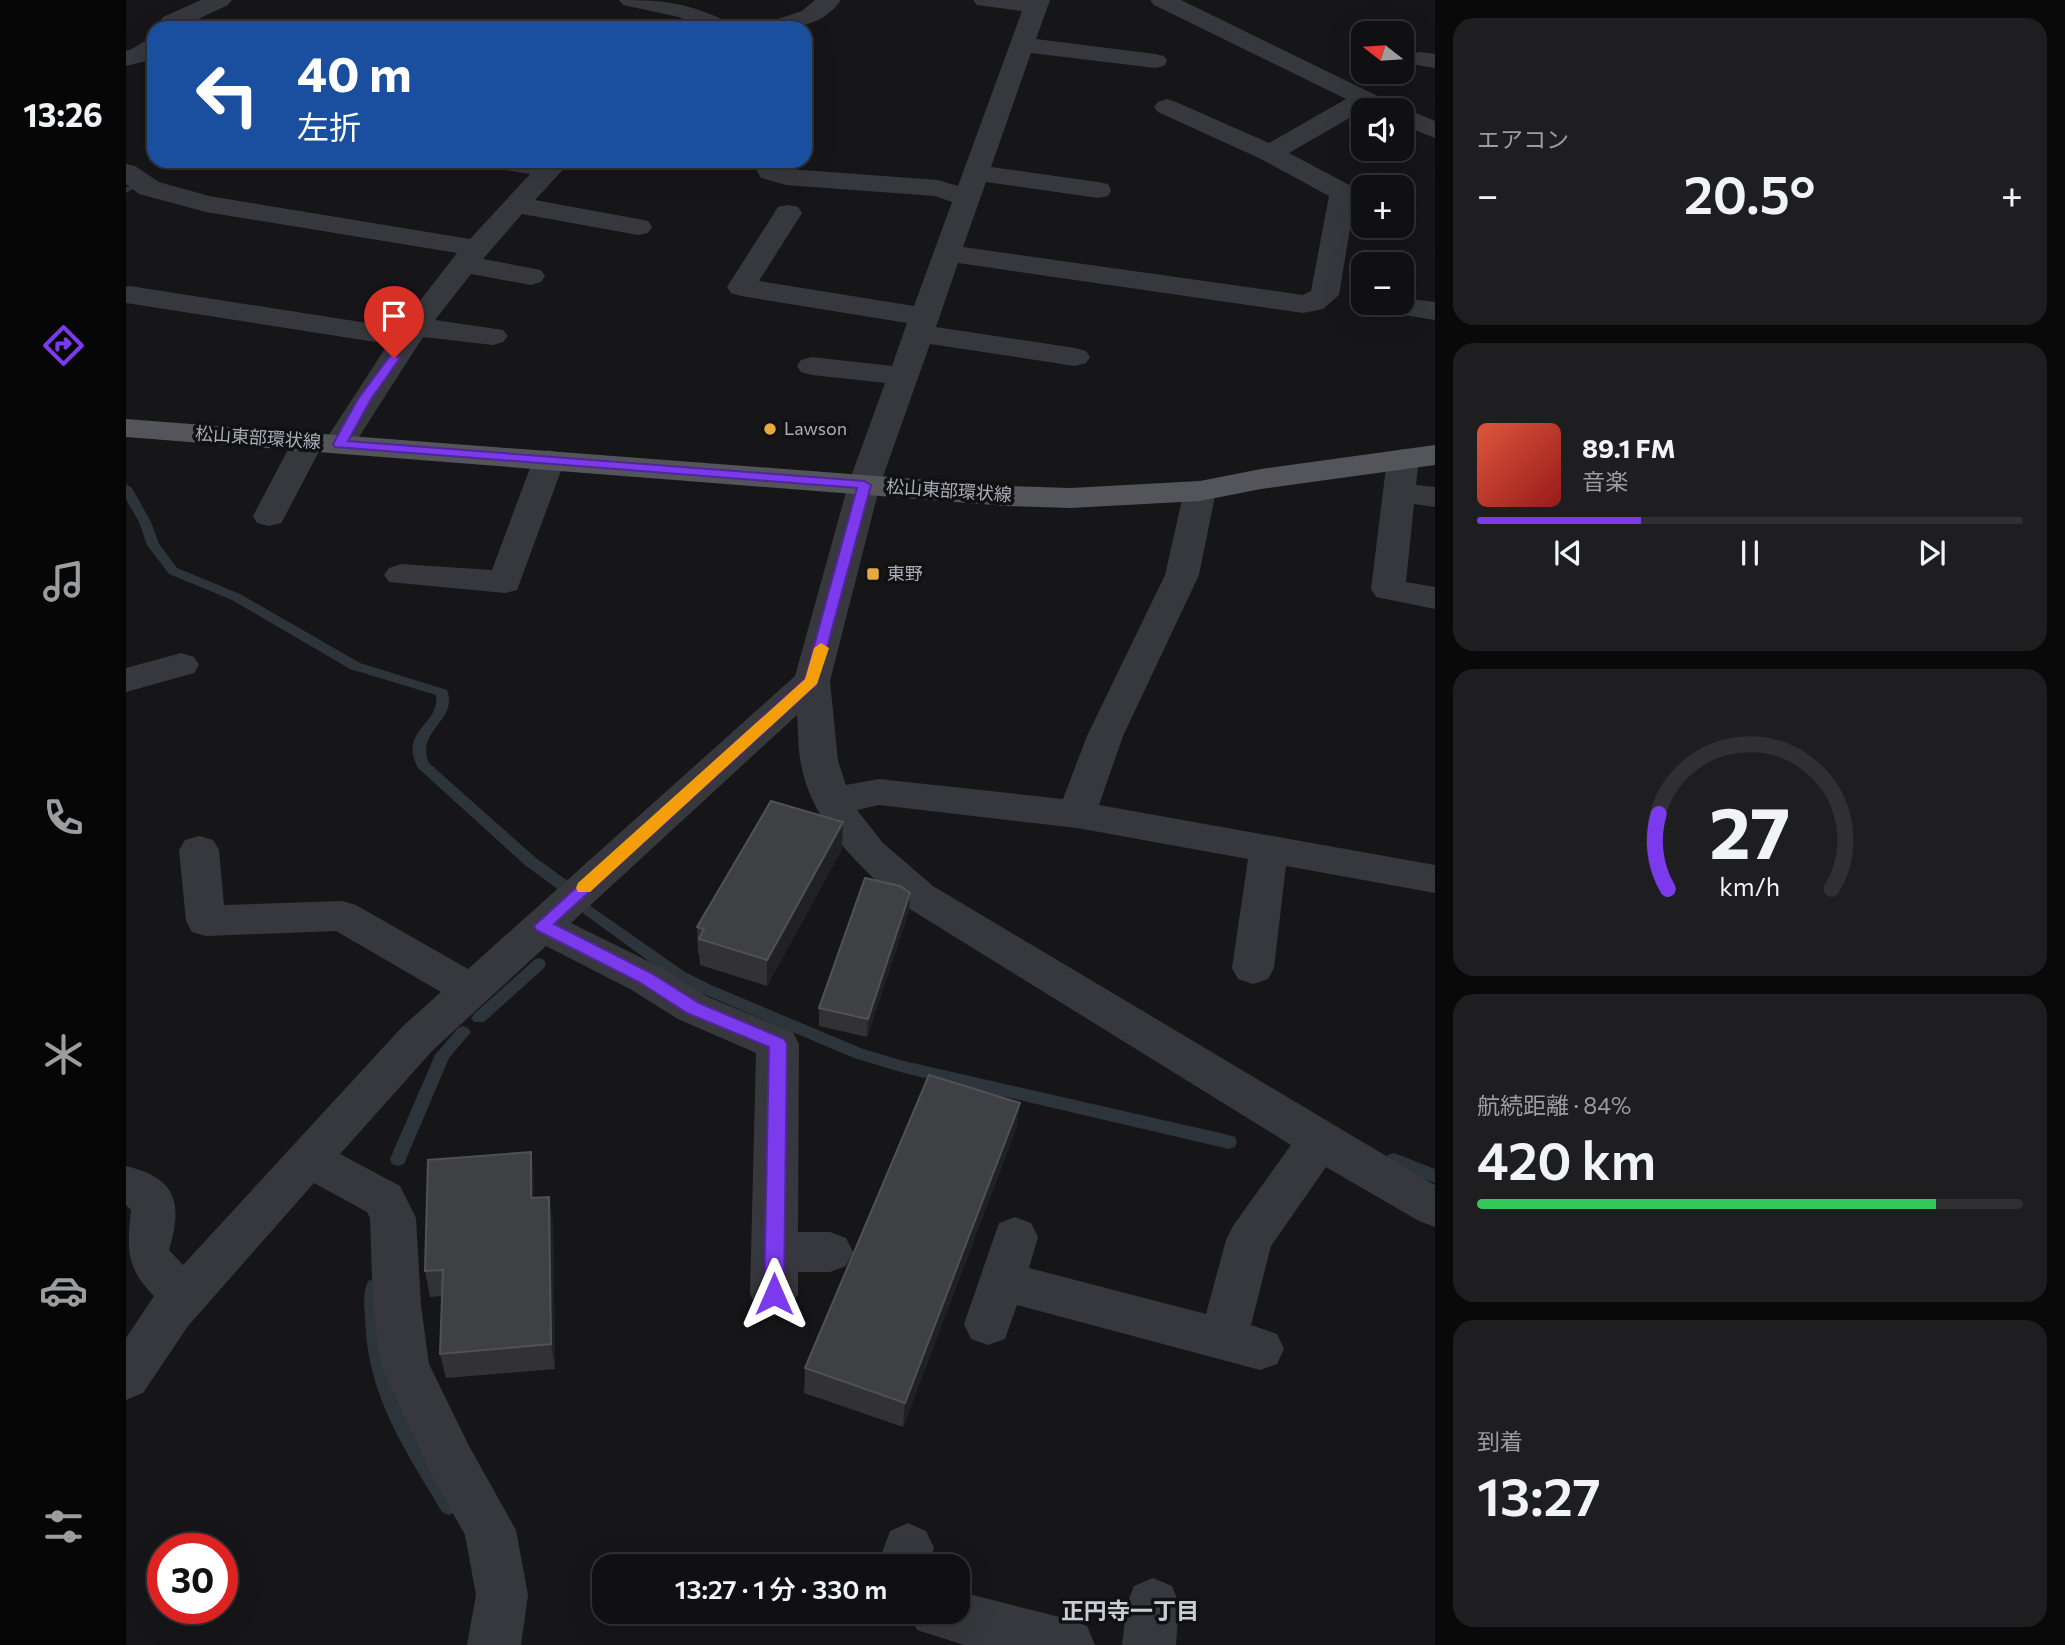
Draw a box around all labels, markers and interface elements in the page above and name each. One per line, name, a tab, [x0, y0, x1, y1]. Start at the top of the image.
north arrow	[1351, 21, 1414, 84]
map controls	[1351, 21, 1414, 315]
text: 40 m	[297, 42, 412, 102]
icon: left	[182, 49, 273, 140]
text: 13:26	[23, 94, 103, 134]
button: sound	[1351, 98, 1414, 161]
text: 左折	[297, 106, 361, 146]
text: エアコン	[1477, 125, 1569, 153]
text: 20.5°	[1684, 161, 1815, 225]
text: −	[1477, 170, 1499, 217]
text: +	[2001, 170, 2023, 217]
button: +	[1351, 175, 1414, 238]
button: −	[1351, 252, 1414, 315]
pin	[364, 286, 424, 358]
icon: arrive	[375, 297, 413, 335]
icon: directions	[39, 321, 88, 370]
place label: Lawson	[784, 417, 847, 439]
marker: Lawson	[762, 421, 778, 437]
street label: 松山東部環状線	[194, 422, 322, 452]
text: 89.1 FM	[1582, 432, 1676, 463]
text: 音楽	[1582, 467, 1628, 495]
street label: 松山東部環状線	[885, 475, 1013, 505]
icon: previous	[1549, 534, 1587, 572]
icon: pause	[1731, 534, 1769, 572]
icon: next	[1913, 534, 1951, 572]
icon: music	[39, 557, 88, 606]
place label: 東野	[887, 562, 923, 584]
marker: 東野	[865, 566, 881, 582]
text: 27	[1710, 785, 1790, 874]
icon: phone	[39, 793, 88, 842]
text: km/h	[1720, 870, 1780, 900]
icon: climate	[39, 1030, 88, 1079]
text: 航続距離 · 84%	[1477, 1091, 1631, 1119]
text: 420 km	[1477, 1127, 1656, 1191]
position arrow	[737, 1257, 811, 1331]
icon: car	[39, 1266, 88, 1315]
text: 到着	[1477, 1427, 1523, 1455]
text: 13:27	[1477, 1463, 1601, 1527]
icon: filters	[39, 1502, 88, 1551]
speed limit sign: 30	[147, 1533, 238, 1624]
text: 13:27 · 1 分 · 330 m	[675, 1573, 887, 1604]
district label: 正円寺一丁目	[1061, 1596, 1199, 1624]

